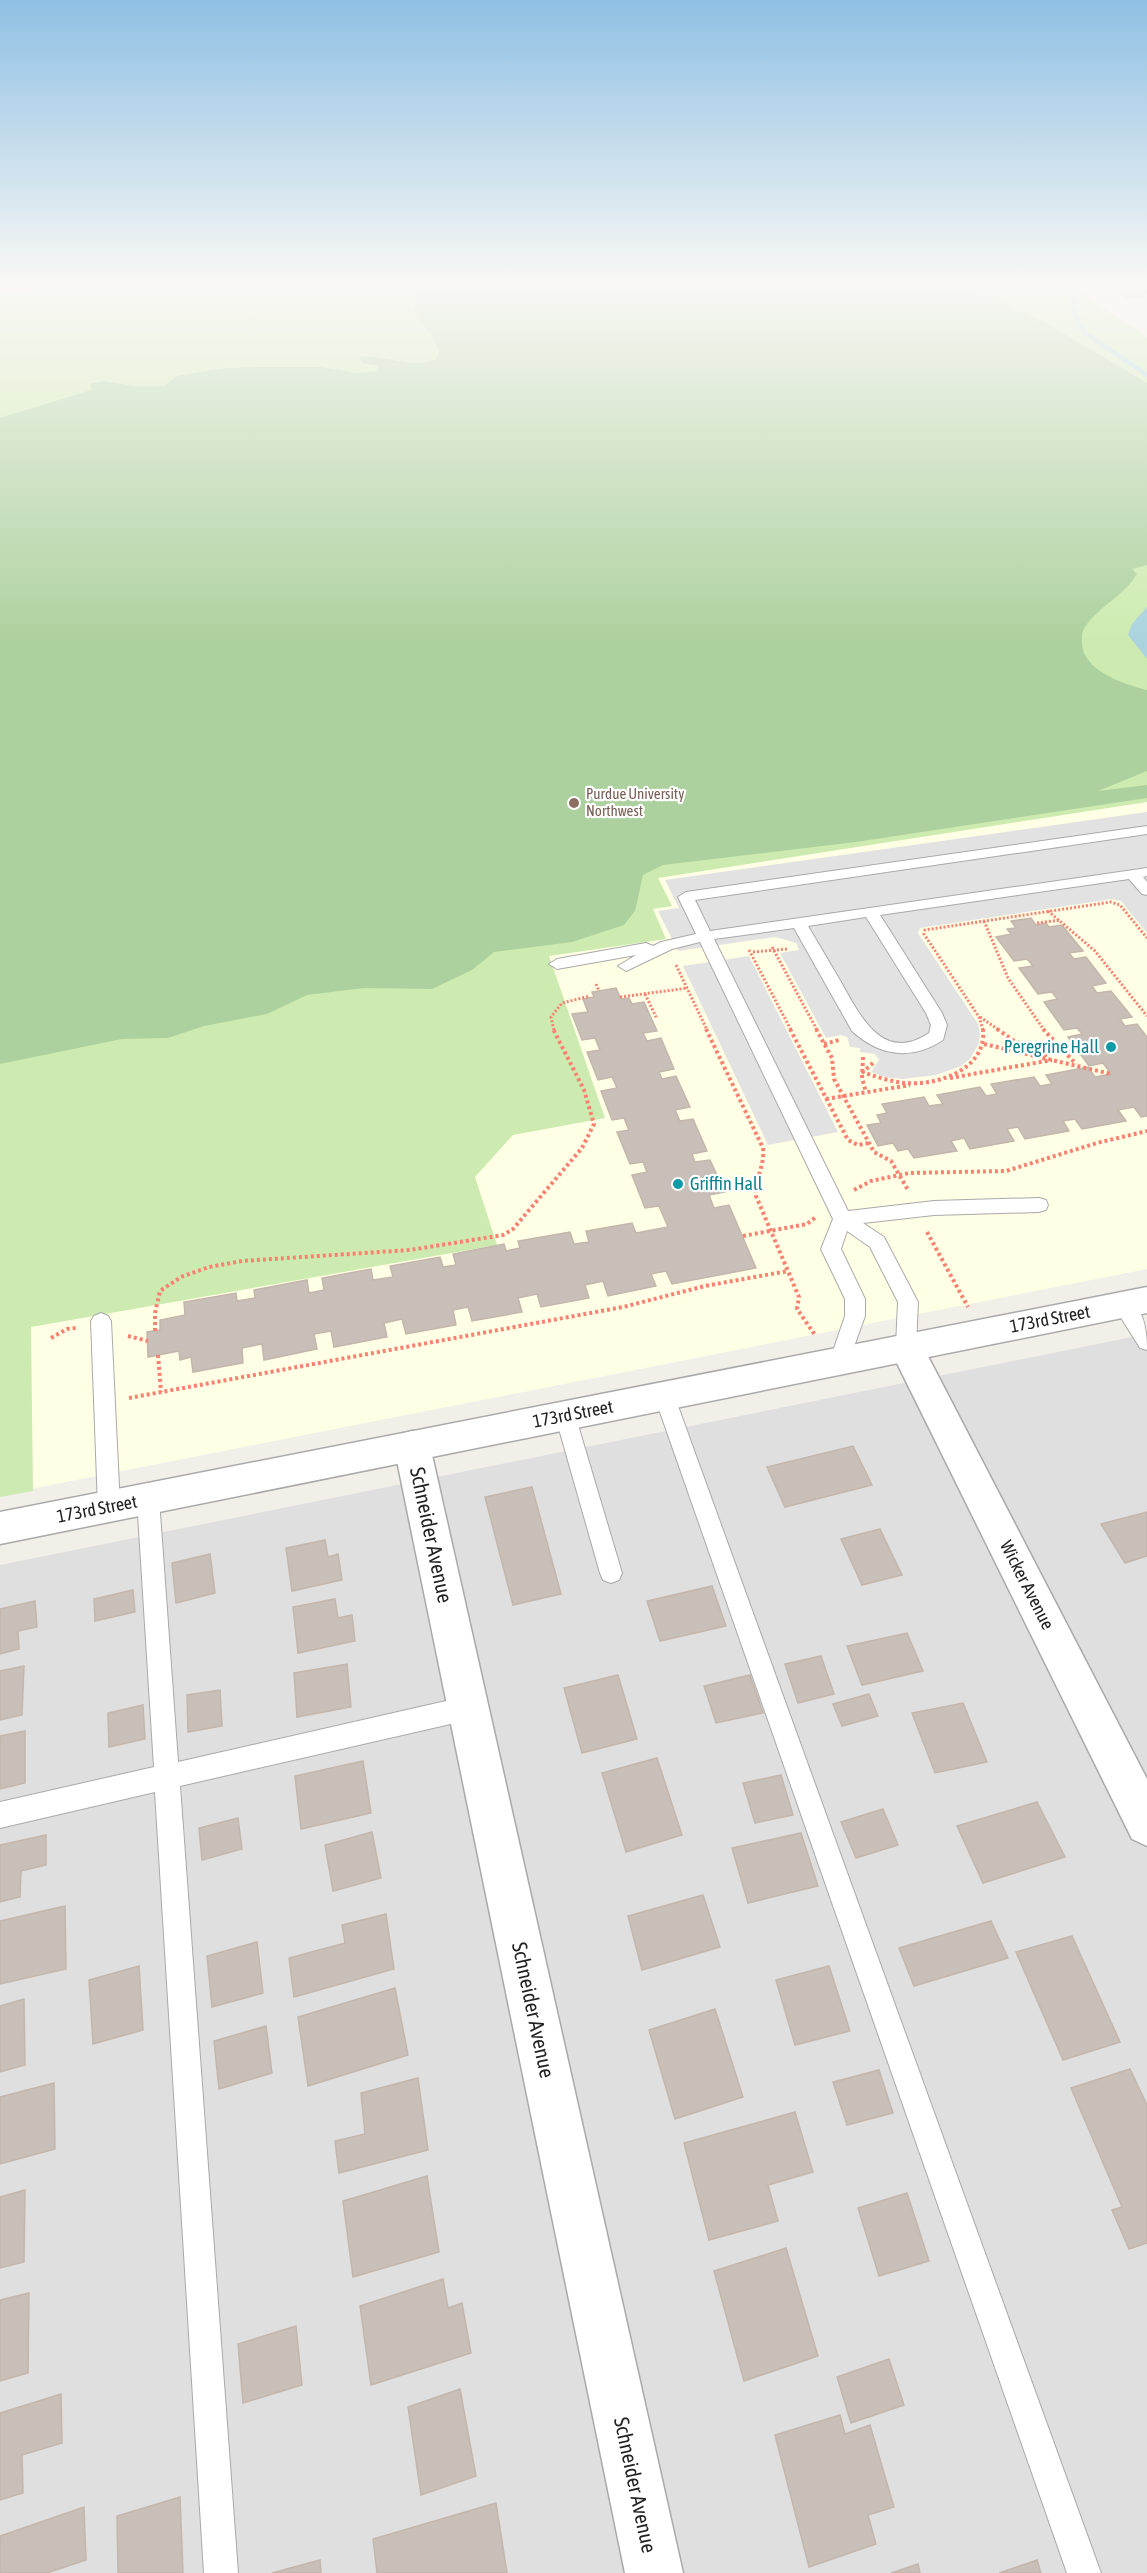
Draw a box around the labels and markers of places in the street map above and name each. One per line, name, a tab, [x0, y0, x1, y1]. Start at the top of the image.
place label: Purdue University Northwest	[586, 785, 684, 819]
marker: Purdue University Northwest	[567, 796, 581, 810]
place label: Peregrine Hall	[1004, 1036, 1099, 1057]
marker: Peregrine Hall	[1104, 1040, 1118, 1054]
place label: Griffin Hall	[690, 1173, 763, 1194]
marker: Griffin Hall	[671, 1177, 685, 1191]

